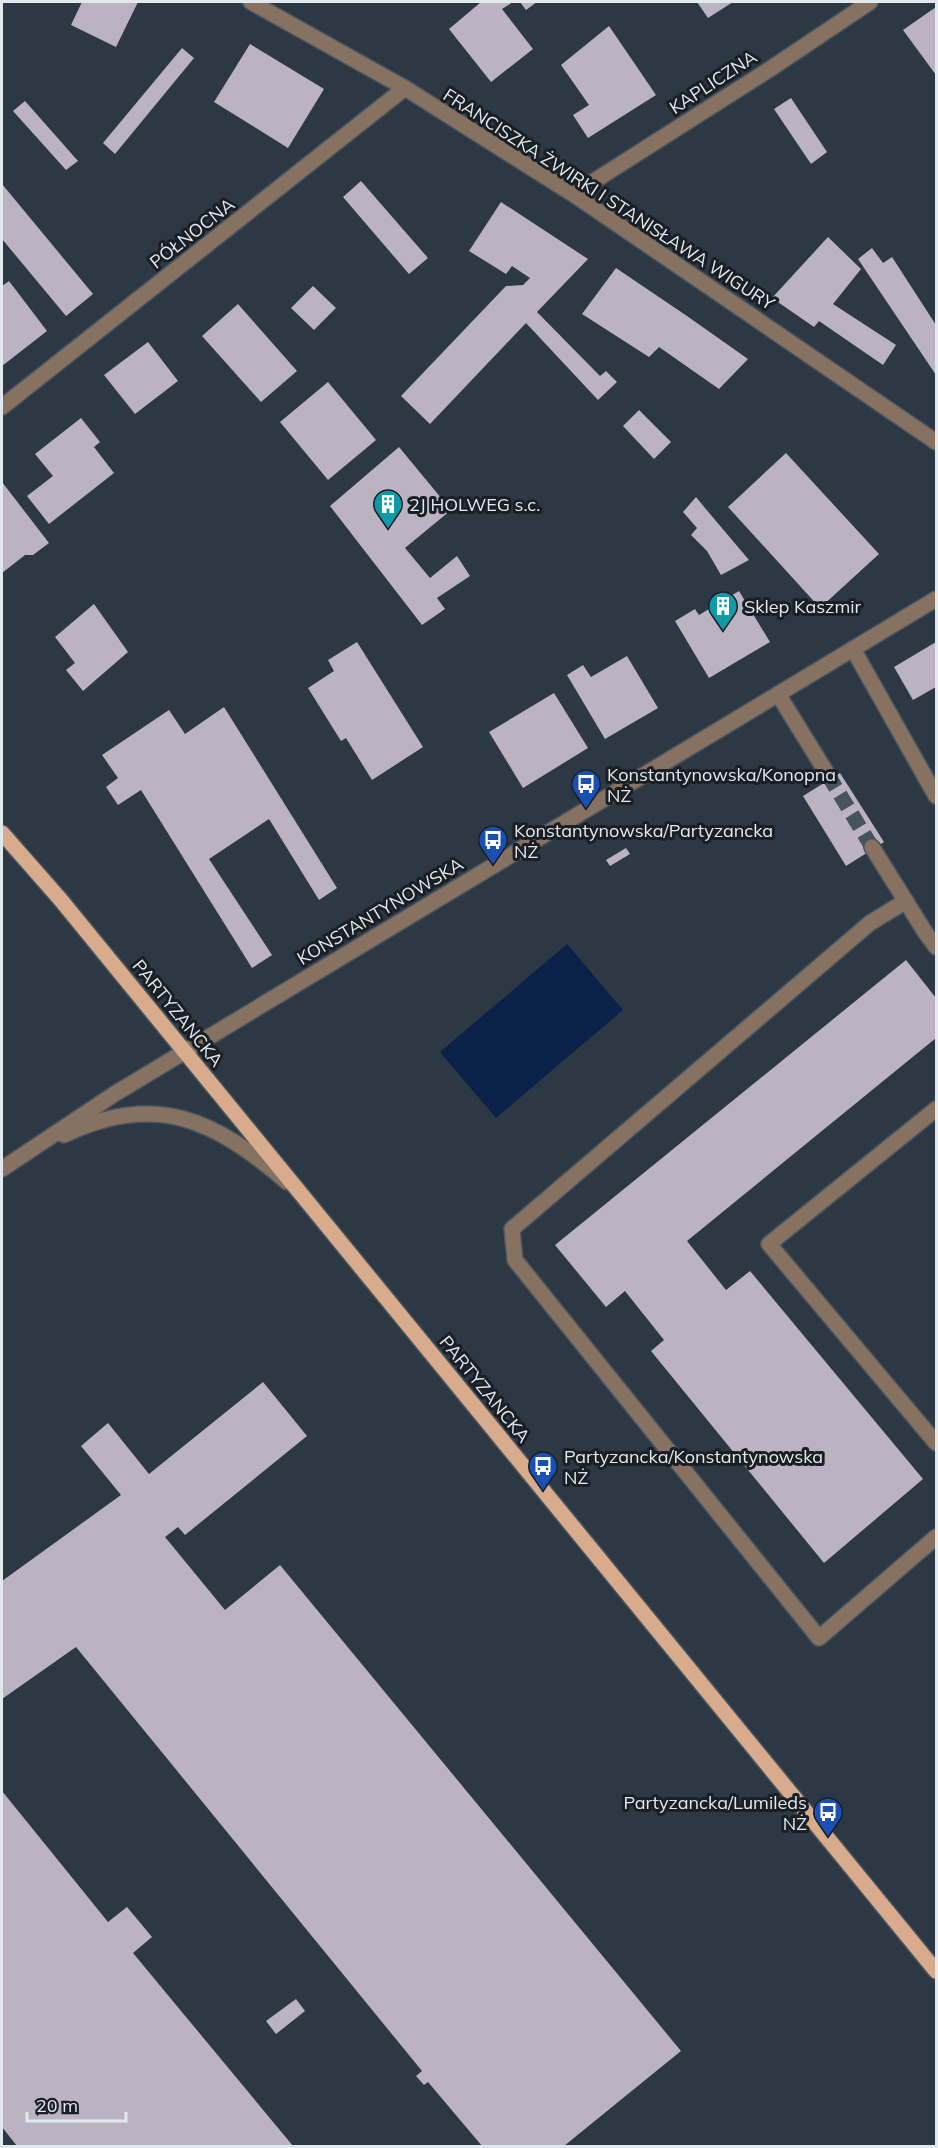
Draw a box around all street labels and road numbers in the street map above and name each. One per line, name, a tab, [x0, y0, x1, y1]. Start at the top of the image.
street label: KAPLICZNA	[665, 45, 761, 119]
street label: FRANCISZKA ŻWIRKI I STANISŁAWA WIGURY	[439, 83, 780, 316]
street label: PÓŁNOCNA	[145, 193, 239, 273]
street label: KONSTANTYNOWSKA	[293, 852, 467, 970]
street label: PARTYZANCKA	[128, 955, 228, 1071]
street label: PARTYZANCKA	[435, 1331, 535, 1447]

